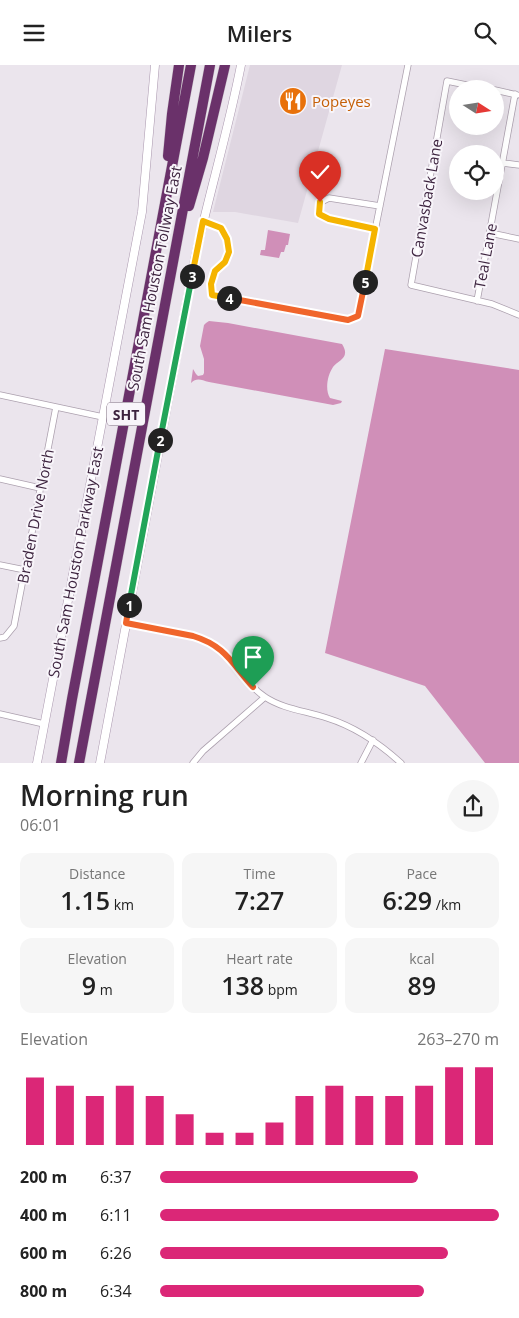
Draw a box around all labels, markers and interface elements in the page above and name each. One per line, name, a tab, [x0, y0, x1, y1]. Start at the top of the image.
text: Milers	[227, 18, 292, 48]
icon: menu	[20, 19, 48, 47]
icon: search	[471, 19, 499, 47]
north arrow	[449, 80, 504, 135]
map controls	[449, 80, 504, 200]
restaurant icon: Popeyes	[278, 86, 308, 116]
place label: Popeyes	[312, 91, 371, 111]
street label: Canvasback Lane	[406, 137, 446, 259]
button: locate	[449, 145, 504, 200]
pin	[299, 151, 341, 202]
icon: check	[306, 158, 334, 186]
street label: South Sam Houston Tollway East	[122, 164, 186, 392]
street label: Teal Lane	[469, 221, 501, 291]
pin: 3	[180, 263, 204, 289]
text: 3	[188, 267, 197, 286]
pin: 5	[352, 269, 378, 295]
text: 5	[361, 273, 370, 292]
pin: 4	[216, 285, 242, 311]
text: 4	[225, 289, 234, 308]
road number: SHT	[107, 403, 145, 425]
pin: 2	[148, 427, 172, 453]
text: 2	[156, 431, 165, 450]
street label: South Sam Houston Parkway East	[43, 445, 107, 679]
street label: Braden Drive North	[12, 447, 58, 585]
pin: 1	[116, 593, 142, 617]
text: 1	[125, 596, 134, 615]
pin	[232, 636, 274, 687]
icon: arrive	[239, 643, 267, 671]
text: Morning run	[20, 776, 189, 814]
button: share	[447, 780, 499, 832]
text: 06:01	[20, 814, 61, 836]
text: Distance	[69, 864, 125, 883]
text: Time	[243, 864, 276, 883]
text: Pace	[406, 864, 437, 883]
text: 1.15	[60, 883, 110, 917]
text: 7:27	[235, 883, 284, 917]
text: 6:29	[382, 883, 432, 917]
text: km	[110, 895, 134, 914]
text: /km	[432, 895, 461, 914]
text: Elevation	[67, 949, 127, 968]
text: Heart rate	[226, 949, 293, 968]
text: kcal	[409, 949, 435, 968]
text: 9	[82, 968, 96, 1002]
text: 138	[221, 968, 264, 1002]
text: 89	[408, 968, 436, 1002]
text: m	[96, 980, 113, 999]
text: bpm	[264, 980, 298, 999]
text: Elevation	[20, 1028, 88, 1050]
text: 263–270 m	[417, 1028, 499, 1050]
text: 200 m	[20, 1166, 67, 1188]
text: 6:37	[100, 1166, 132, 1188]
text: 400 m	[20, 1204, 67, 1226]
text: 6:11	[100, 1204, 132, 1226]
text: 600 m	[20, 1242, 67, 1264]
text: 6:26	[100, 1242, 132, 1264]
text: 800 m	[20, 1280, 67, 1302]
text: 6:34	[100, 1280, 132, 1302]

